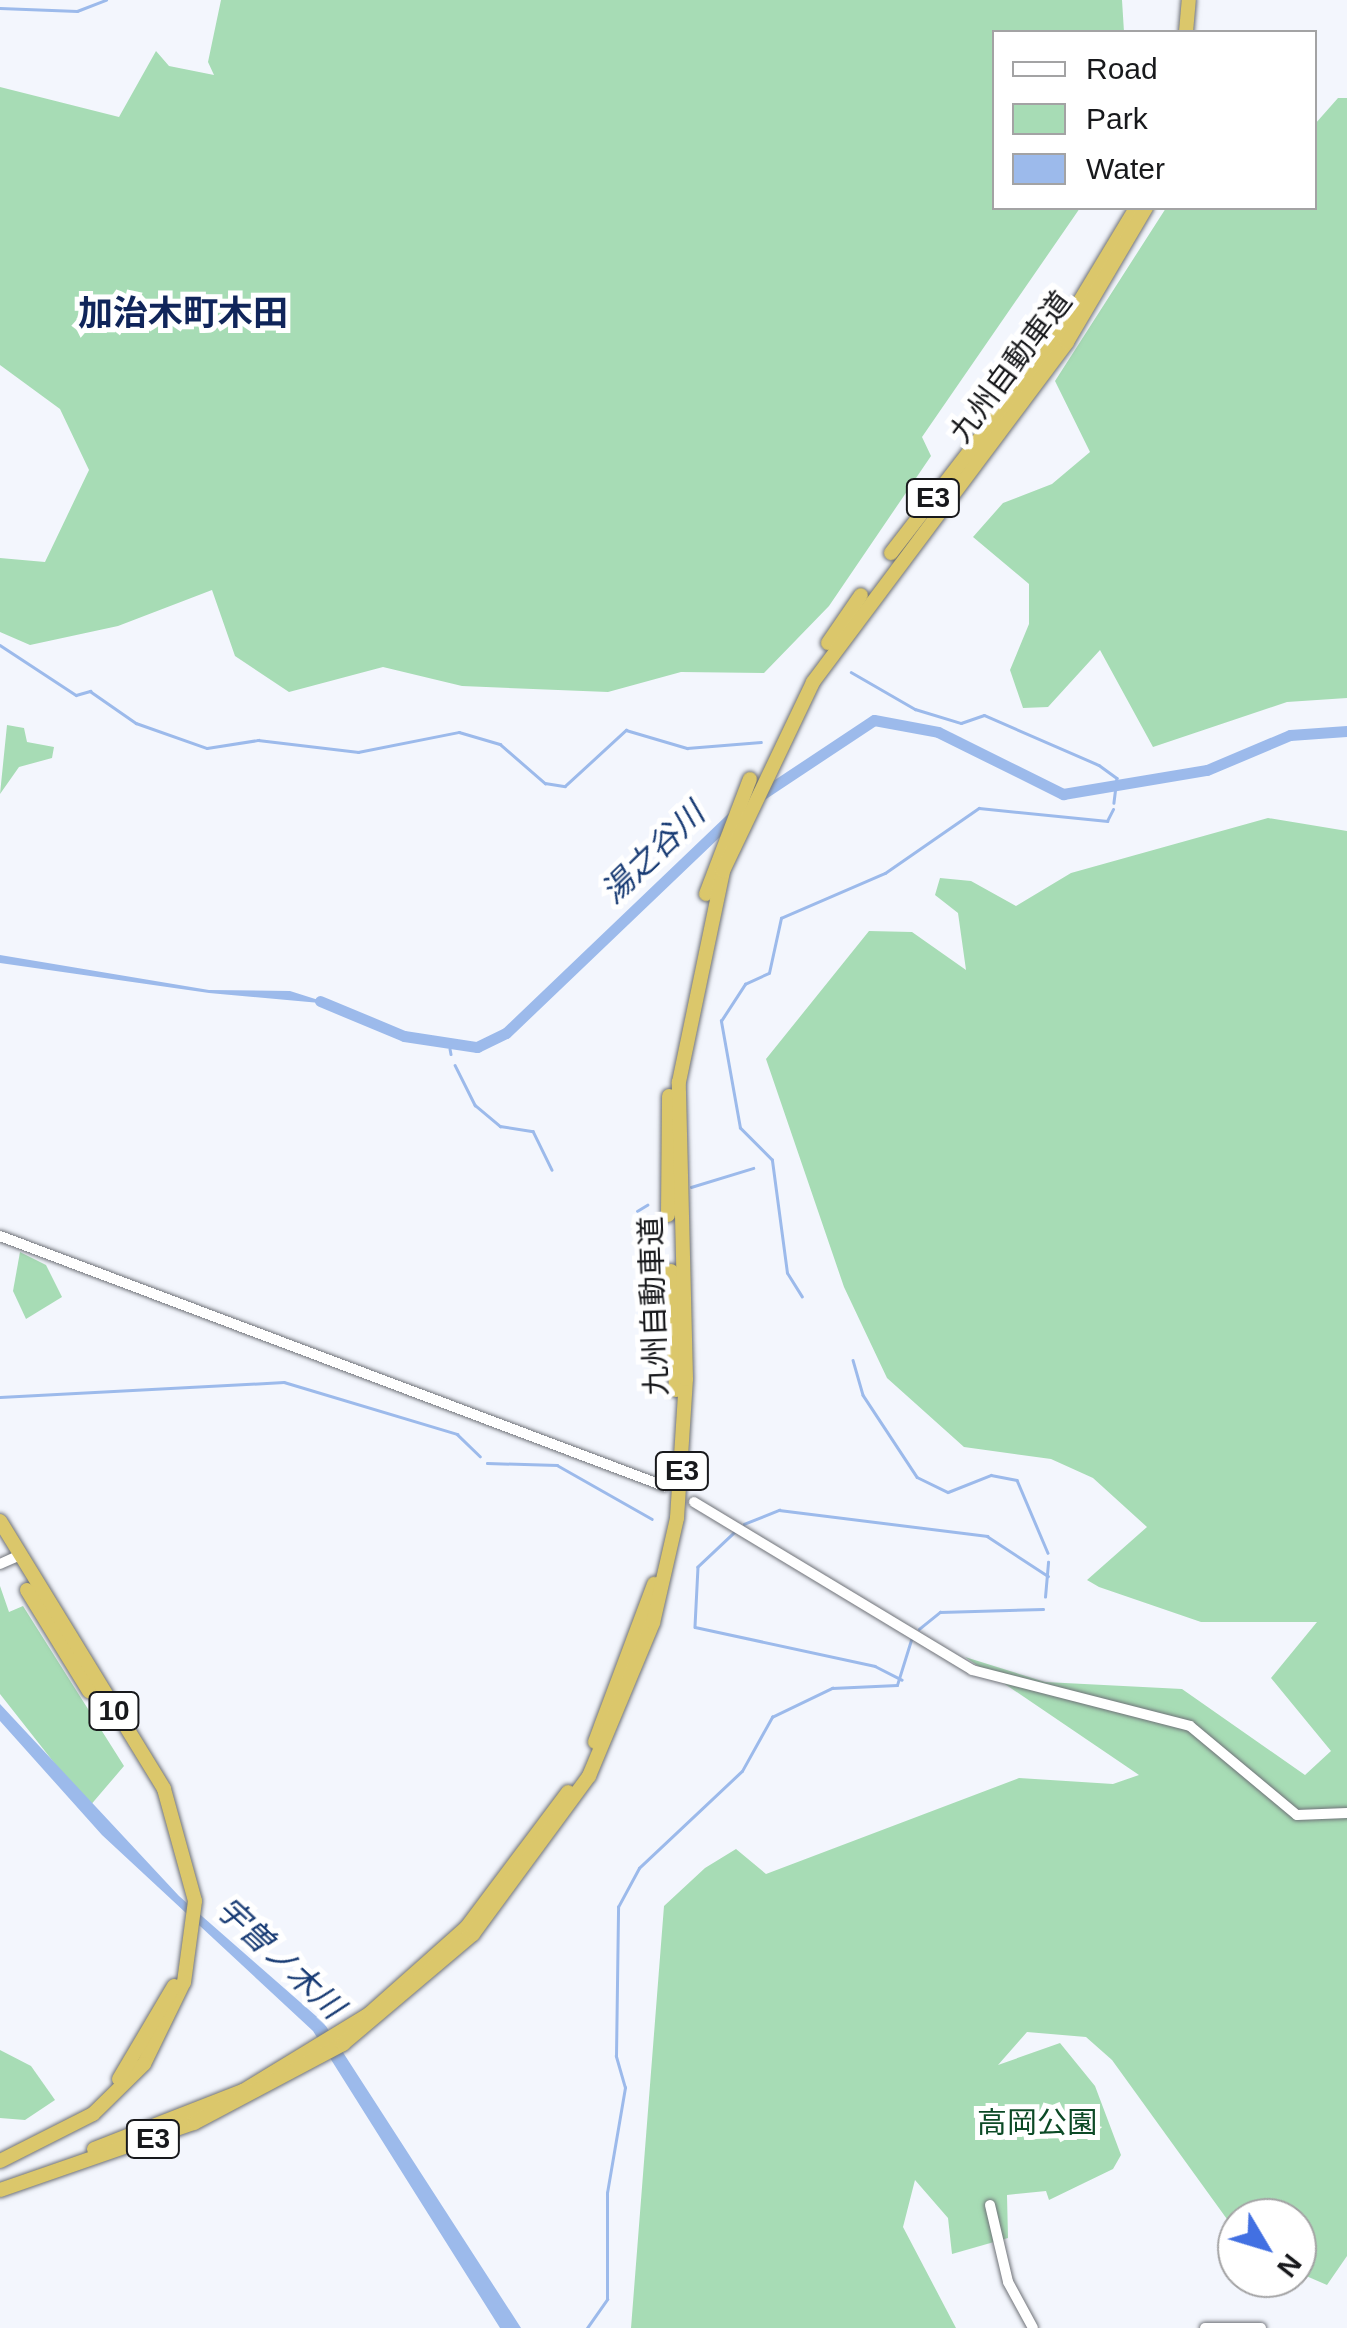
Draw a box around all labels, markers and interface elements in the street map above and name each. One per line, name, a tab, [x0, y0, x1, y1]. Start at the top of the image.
legend	[992, 30, 1317, 210]
text: Road	[1086, 52, 1158, 85]
text: Park	[1086, 102, 1148, 135]
text: Water	[1086, 152, 1165, 185]
street label: 九州自動車道	[942, 284, 1080, 450]
district label: 加治木町木田	[78, 292, 288, 334]
road number: E3	[906, 475, 960, 521]
water label: 湯之谷川	[594, 795, 712, 911]
street label: 九州自動車道	[633, 1215, 675, 1397]
road number: E3	[654, 1448, 710, 1494]
road number: 10	[86, 1688, 142, 1734]
water label: 宇曽ノ木川	[208, 1889, 352, 2027]
park label: 高岡公園	[977, 2105, 1097, 2141]
road number: E3	[126, 2116, 180, 2162]
north arrow	[1217, 2198, 1317, 2298]
text: N	[1271, 2248, 1308, 2283]

